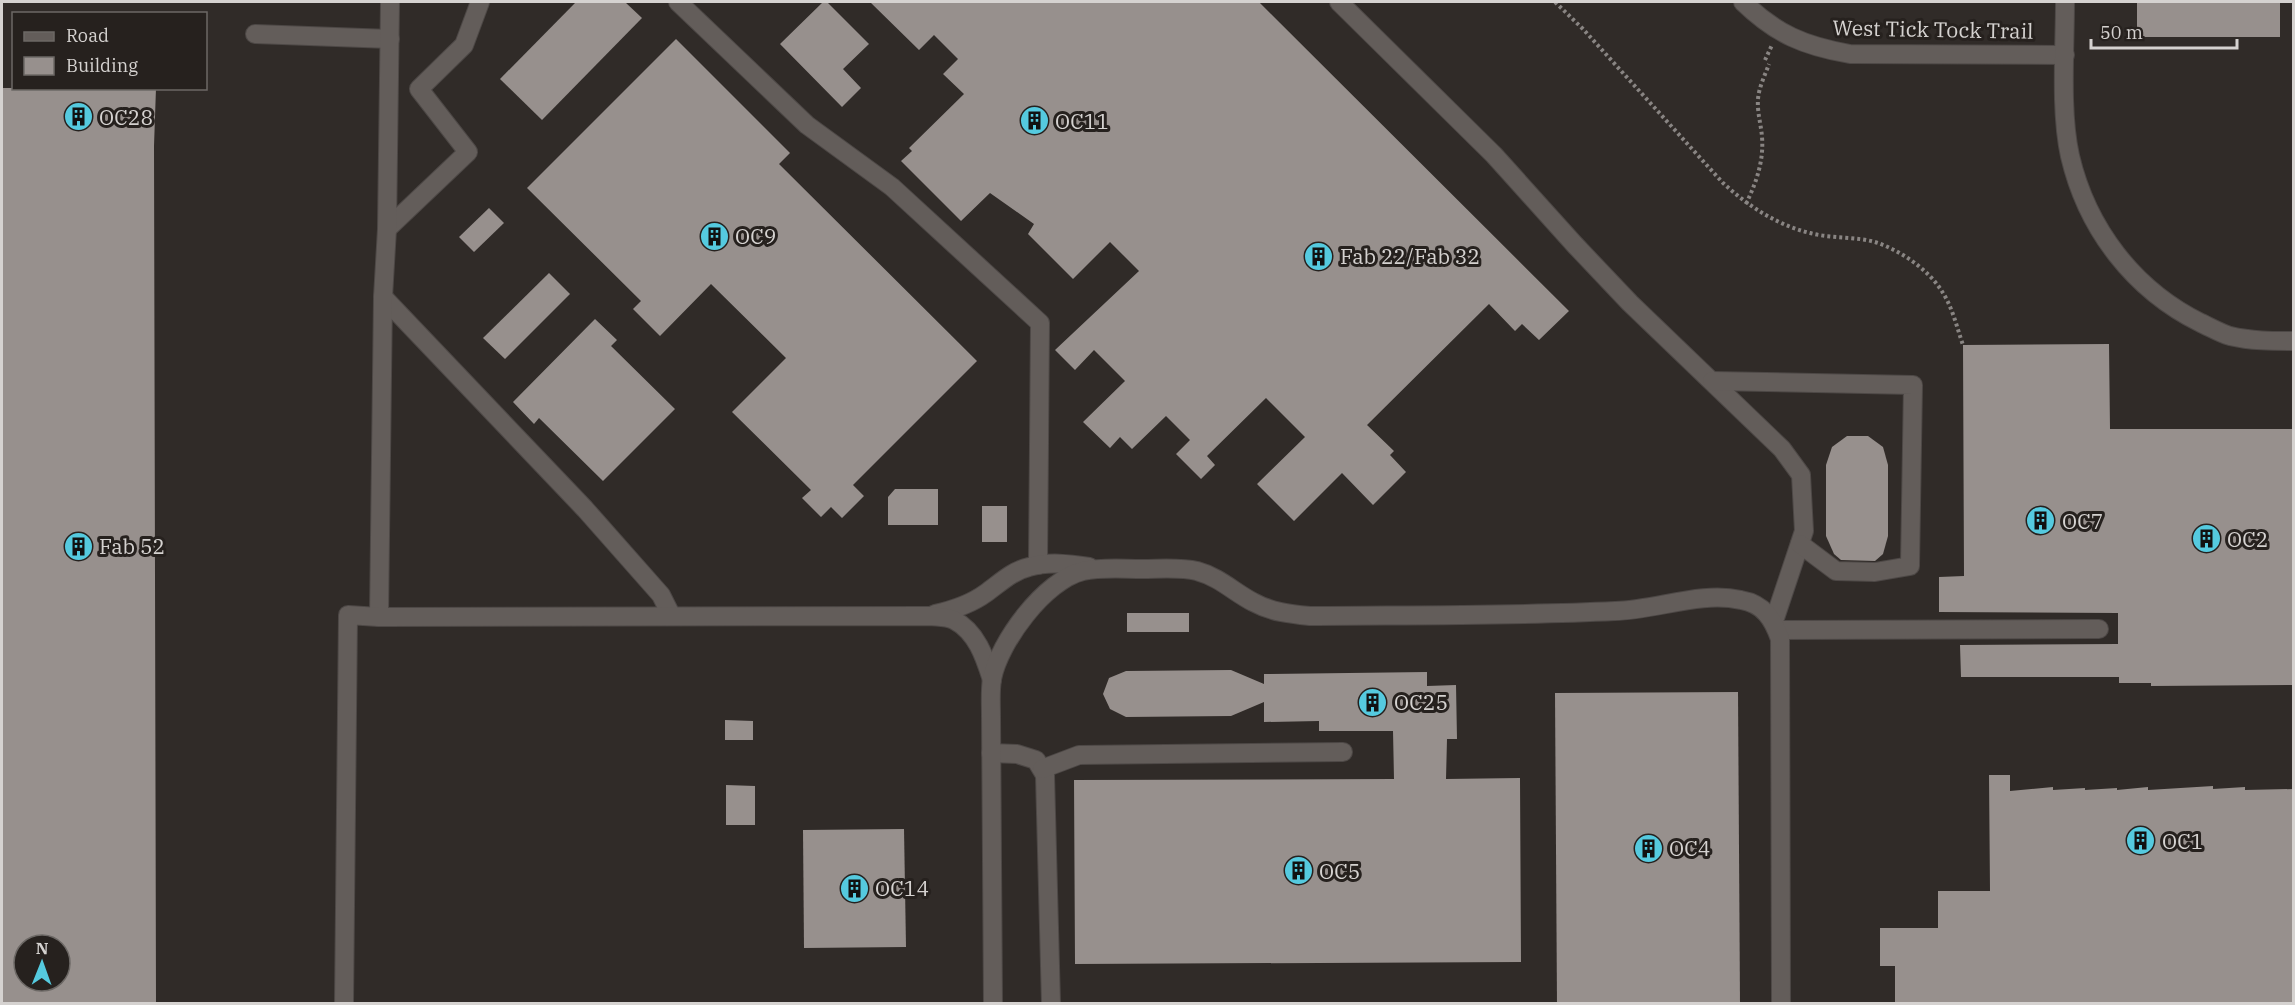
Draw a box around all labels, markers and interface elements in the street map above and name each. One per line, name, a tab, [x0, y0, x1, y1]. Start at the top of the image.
legend	[12, 12, 207, 90]
scale bar	[2091, 12, 2236, 50]
street label: West Tick Tock Trail	[1832, 13, 2034, 45]
text: 50 m	[2100, 21, 2143, 44]
text: Road	[66, 24, 109, 47]
text: Building	[66, 54, 138, 77]
building icon: OC28	[62, 101, 94, 133]
place label: OC28	[99, 103, 153, 131]
building icon: OC11	[1018, 105, 1050, 137]
place label: OC11	[1055, 107, 1109, 135]
building icon: OC9	[698, 220, 730, 252]
place label: OC9	[735, 222, 776, 250]
building icon: Fab 22/Fab 32	[1303, 240, 1335, 272]
place label: Fab 22/Fab 32	[1340, 242, 1480, 270]
building icon: OC7	[2025, 505, 2057, 537]
place label: OC7	[2062, 507, 2103, 535]
building icon: OC2	[2190, 523, 2222, 555]
place label: OC2	[2227, 525, 2268, 553]
building icon: Fab 52	[62, 530, 94, 562]
place label: Fab 52	[99, 532, 165, 560]
building icon: OC25	[1357, 686, 1389, 718]
place label: OC25	[1394, 688, 1448, 716]
building icon: OC1	[2125, 825, 2157, 857]
place label: OC1	[2162, 827, 2203, 855]
building icon: OC4	[1632, 832, 1664, 864]
place label: OC4	[1669, 834, 1710, 862]
building icon: OC5	[1282, 855, 1314, 887]
place label: OC5	[1319, 857, 1360, 885]
building icon: OC14	[838, 872, 870, 904]
place label: OC14	[875, 874, 929, 902]
north arrow	[12, 933, 72, 993]
text: N	[36, 938, 49, 958]

